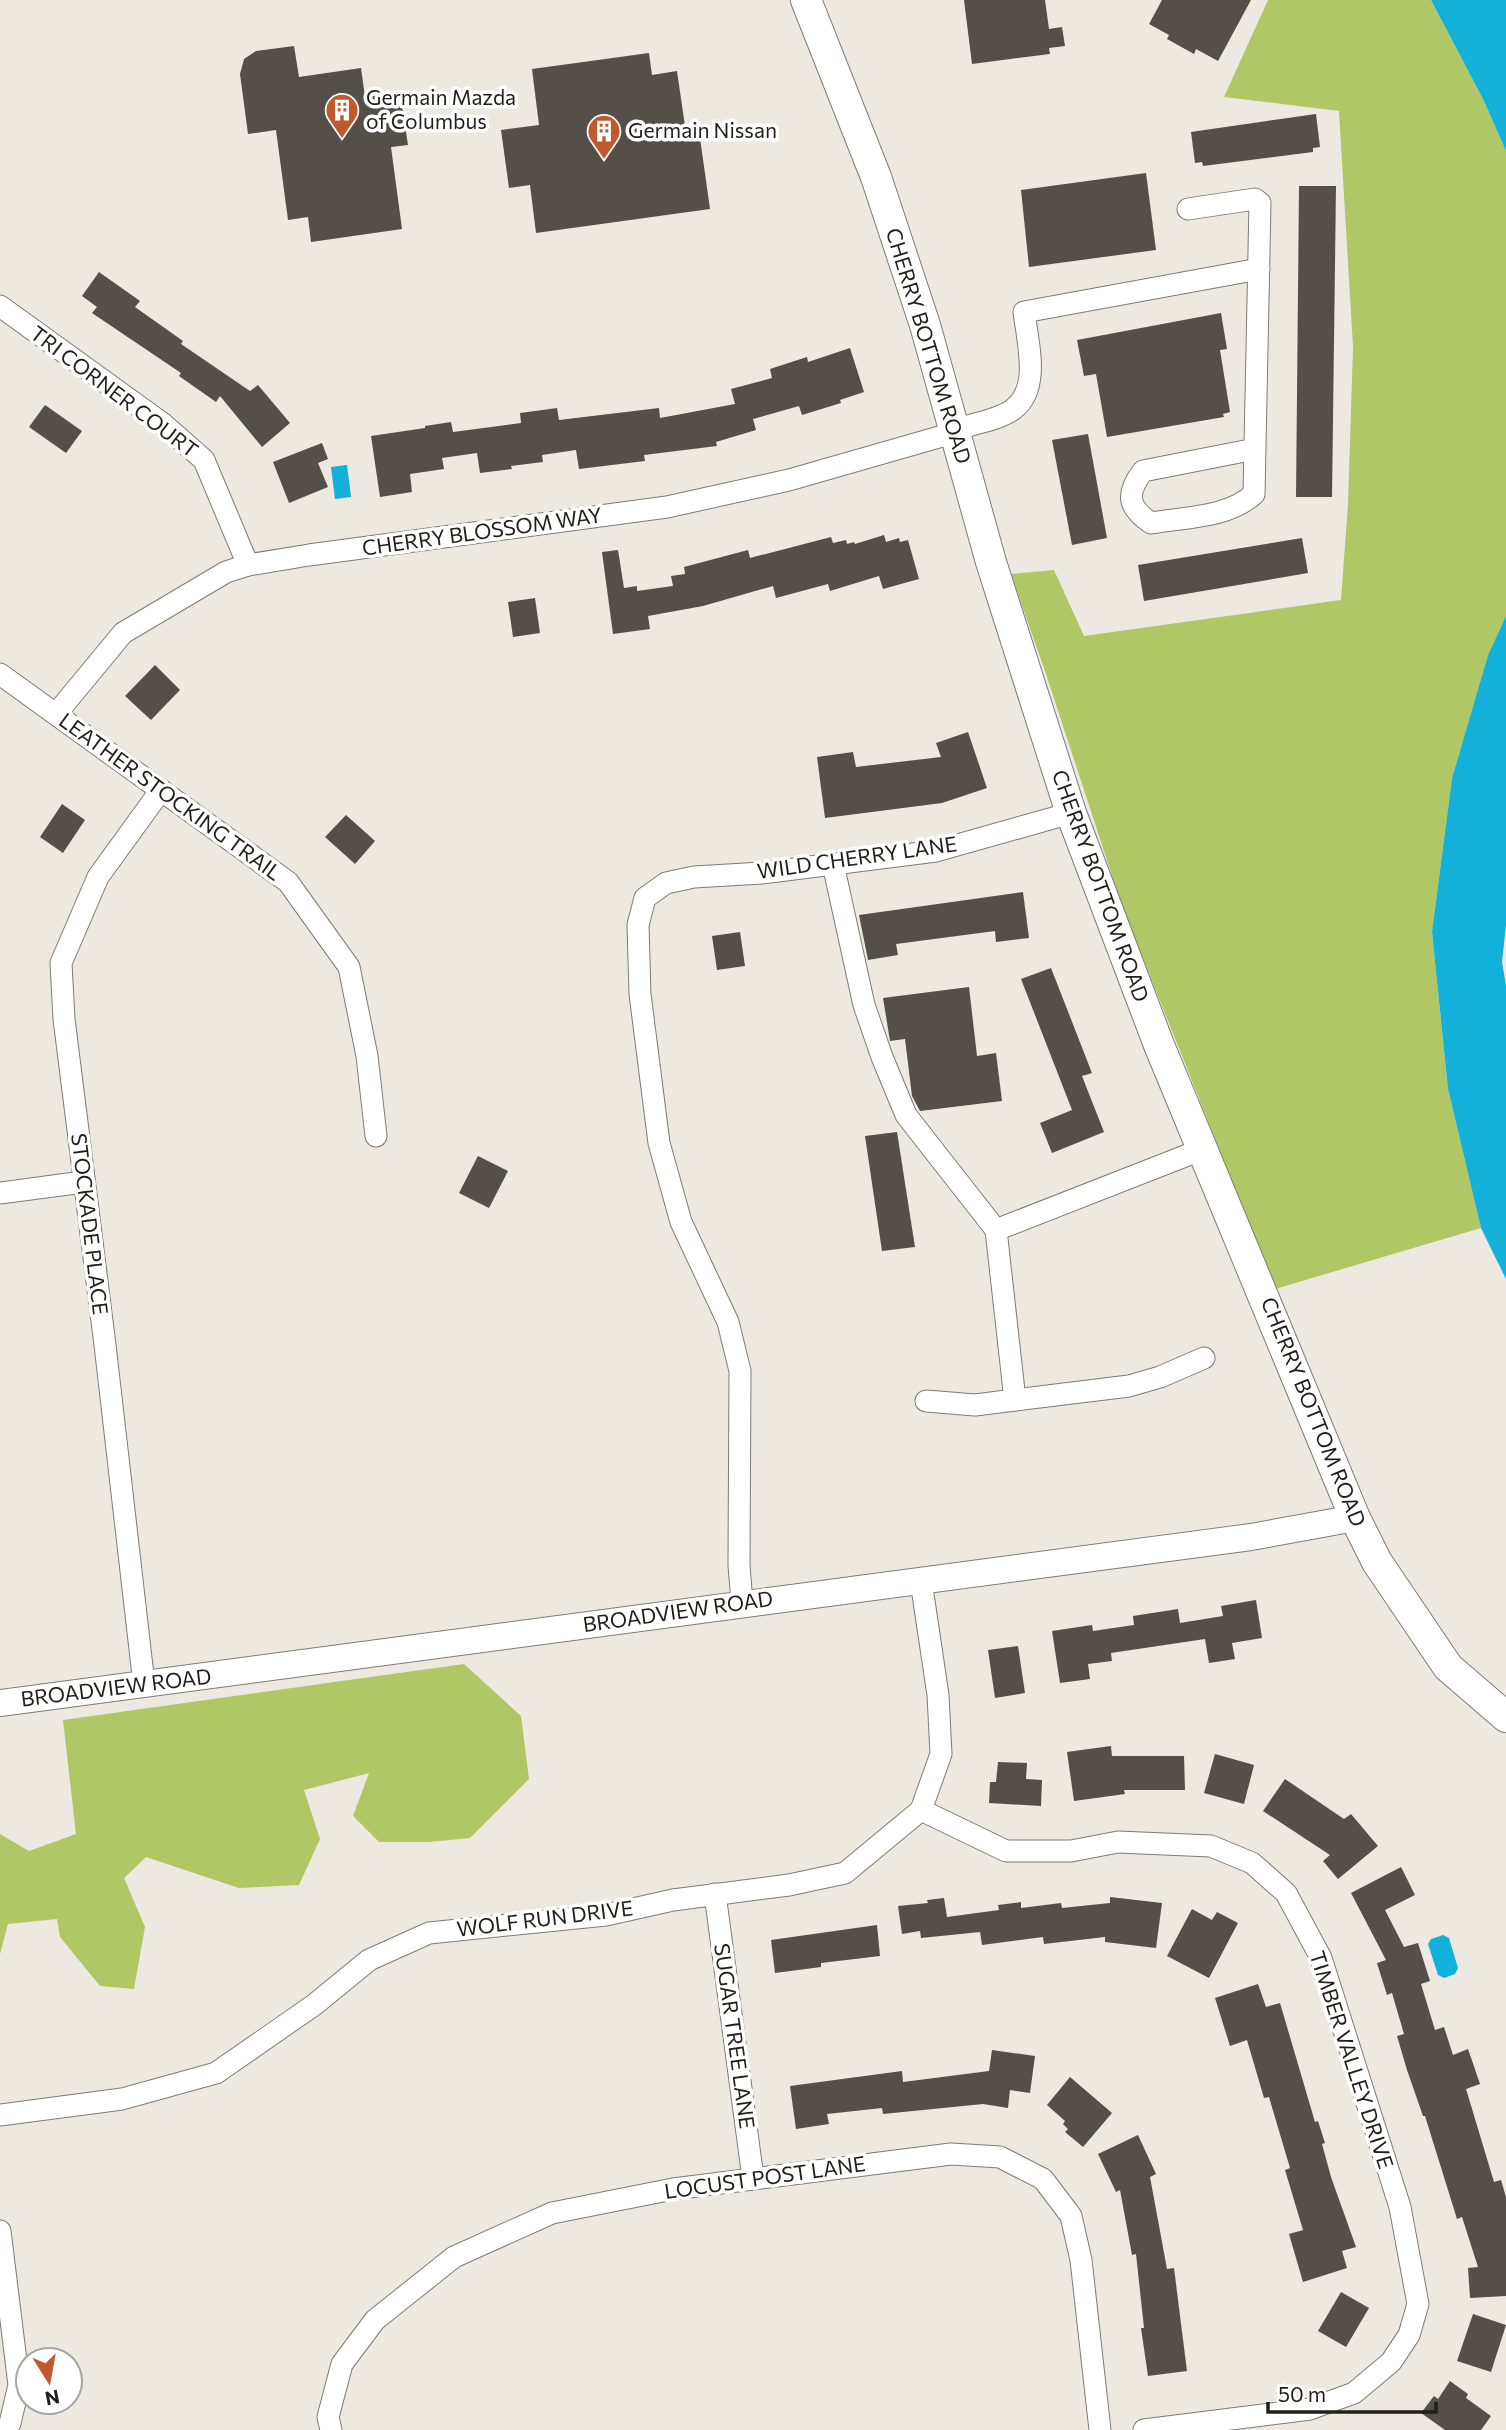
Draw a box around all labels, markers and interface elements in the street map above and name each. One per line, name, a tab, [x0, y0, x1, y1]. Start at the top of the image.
place label: Germain Mazda of Columbus	[366, 84, 516, 133]
building icon: Germain Mazda of Columbus	[323, 91, 361, 140]
building icon: Germain Nissan	[585, 112, 623, 161]
place label: Germain Nissan	[628, 117, 777, 142]
street label: CHERRY BOTTOM ROAD	[882, 225, 977, 467]
street label: TRI CORNER COURT	[26, 320, 204, 462]
street label: CHERRY BLOSSOM WAY	[360, 501, 604, 560]
street label: LEATHER STOCKING TRAIL	[55, 707, 287, 885]
street label: CHERRY BOTTOM ROAD	[1048, 766, 1155, 1005]
street label: WILD CHERRY LANE	[755, 830, 958, 883]
street label: STOCKADE PLACE	[67, 1132, 114, 1316]
street label: CHERRY BOTTOM ROAD	[1257, 1293, 1372, 1530]
street label: BROADVIEW ROAD	[581, 1585, 774, 1636]
street label: BROADVIEW ROAD	[19, 1662, 213, 1711]
street label: WOLF RUN DRIVE	[455, 1894, 634, 1941]
street label: SUGAR TREE LANE	[710, 1942, 761, 2130]
street label: TIMBER VALLEY DRIVE	[1305, 1948, 1399, 2172]
street label: LOCUST POST LANE	[663, 2150, 867, 2203]
north arrow	[14, 2346, 84, 2416]
scale bar	[1268, 2370, 1436, 2414]
text: 50 m	[1278, 2381, 1326, 2406]
text: N	[43, 2386, 62, 2411]

